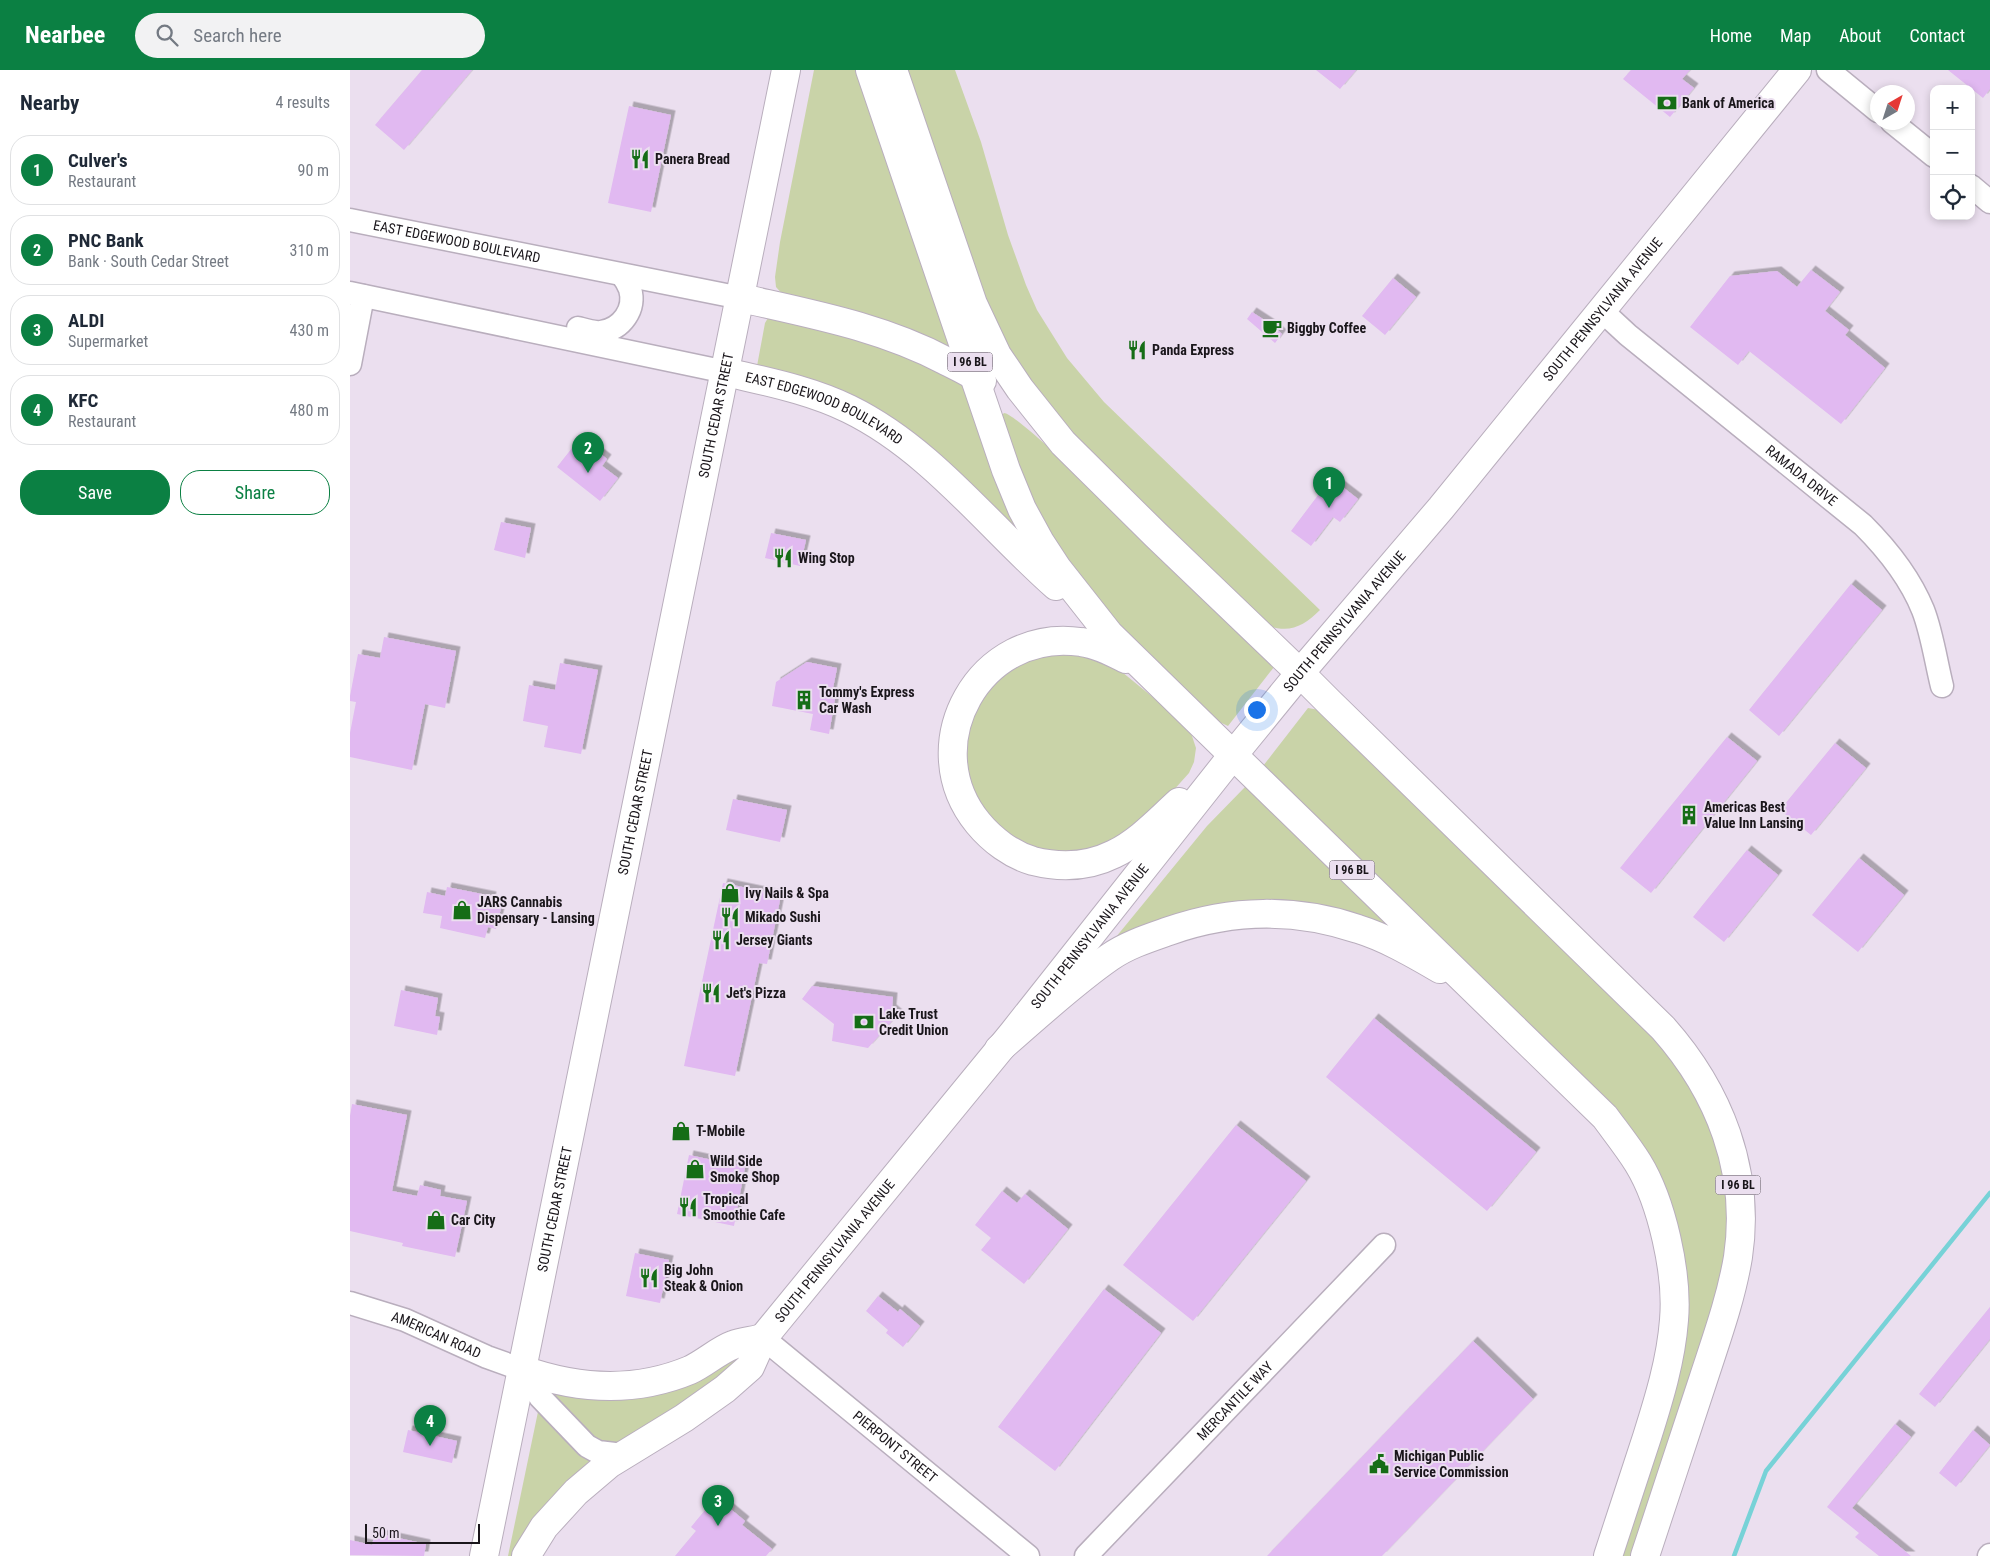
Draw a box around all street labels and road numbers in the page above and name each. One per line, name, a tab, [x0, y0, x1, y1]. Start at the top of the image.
street label: EAST EDGEWOOD BOULEVARD	[372, 217, 542, 266]
street label: SOUTH PENNSYLVANIA AVENUE	[1540, 234, 1665, 384]
street label: SOUTH CEDAR STREET	[695, 351, 736, 479]
road number: I 96 BL	[948, 352, 992, 372]
street label: EAST EDGEWOOD BOULEVARD	[744, 369, 906, 448]
street label: RAMADA DRIVE	[1763, 442, 1841, 509]
street label: SOUTH PENNSYLVANIA AVENUE	[1280, 548, 1409, 695]
street label: SOUTH CEDAR STREET	[615, 748, 656, 876]
road number: I 96 BL	[1330, 860, 1374, 880]
street label: SOUTH PENNSYLVANIA AVENUE	[1028, 861, 1152, 1012]
street label: SOUTH CEDAR STREET	[534, 1145, 575, 1273]
street label: SOUTH PENNSYLVANIA AVENUE	[771, 1176, 898, 1325]
road number: I 96 BL	[1716, 1176, 1760, 1194]
street label: AMERICAN ROAD	[390, 1308, 484, 1361]
street label: MERCANTILE WAY	[1194, 1358, 1276, 1443]
street label: PIERPONT STREET	[850, 1407, 940, 1486]

